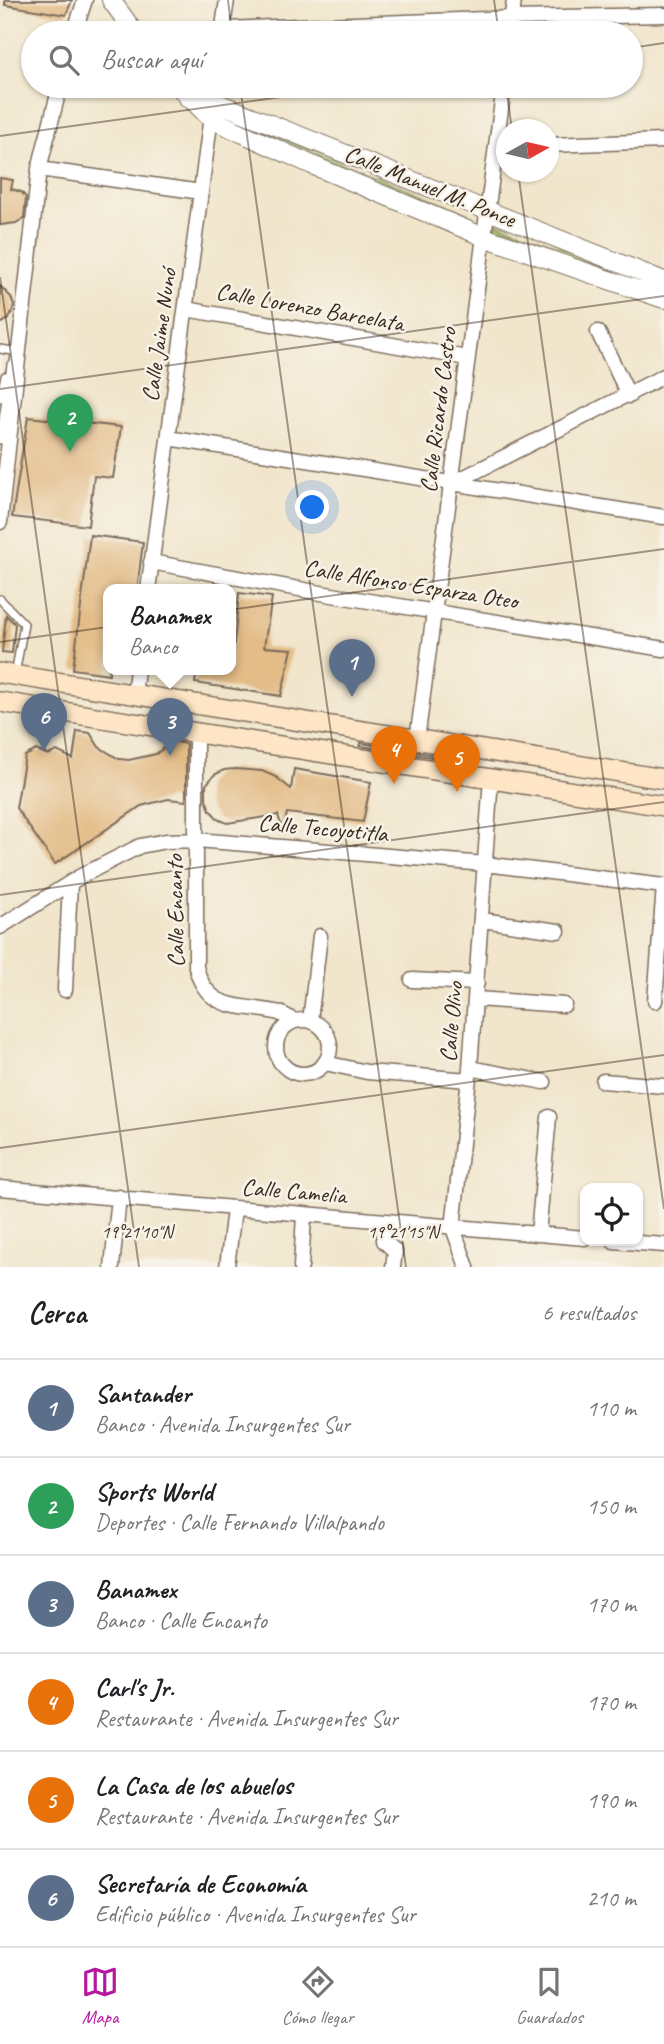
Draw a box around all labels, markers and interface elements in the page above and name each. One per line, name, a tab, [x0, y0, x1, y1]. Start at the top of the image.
search box	[21, 21, 643, 98]
icon: search	[45, 41, 83, 79]
text: Buscar aquí	[101, 43, 203, 76]
north arrow	[496, 119, 559, 182]
street label: Calle Manuel M. Ponce	[340, 138, 522, 235]
street label: Calle Jaime Nunó	[135, 263, 184, 403]
street label: Calle Lorenzo Barcelata	[214, 276, 408, 339]
street label: Calle Ricardo Castro	[413, 324, 463, 494]
pin: 2	[47, 394, 93, 452]
your location	[295, 490, 329, 524]
street label: Calle Alfonso Esparza Oteo	[302, 552, 522, 616]
popup	[103, 584, 236, 675]
text: Banamex	[129, 599, 210, 632]
text: Banco	[129, 632, 177, 661]
pin: 1	[329, 639, 375, 697]
pin: 6	[21, 693, 67, 751]
pin: 3	[147, 698, 193, 756]
pin: 4	[371, 726, 417, 784]
pin: 5	[434, 734, 480, 792]
street label: Calle Tecoyotitla	[257, 807, 391, 849]
street label: Calle Encanto	[159, 853, 191, 968]
street label: Calle Olivo	[433, 979, 470, 1063]
street label: Calle Camelia	[240, 1171, 350, 1211]
map controls	[580, 1183, 643, 1246]
button: locate	[580, 1183, 643, 1246]
text: 19°21'10"N	[102, 1221, 176, 1243]
text: 19°21'15"N	[368, 1221, 442, 1243]
text: Cerca	[28, 1294, 86, 1332]
text: 6 resultados	[542, 1298, 636, 1327]
text: Santander	[95, 1377, 191, 1410]
text: 1	[46, 1394, 56, 1423]
text: 110 m	[587, 1394, 636, 1423]
text: Banco · Avenida Insurgentes Sur	[95, 1410, 350, 1439]
text: Sports World	[95, 1475, 213, 1508]
text: 2	[46, 1492, 56, 1521]
text: 150 m	[587, 1492, 636, 1521]
text: Deportes · Calle Fernando Villalpando	[95, 1508, 384, 1537]
text: Banamex	[95, 1573, 176, 1606]
text: 3	[46, 1590, 56, 1619]
text: 170 m	[587, 1590, 636, 1619]
text: Banco · Calle Encanto	[95, 1606, 267, 1635]
text: Carl's Jr.	[95, 1671, 174, 1704]
text: 4	[46, 1688, 56, 1717]
text: 170 m	[587, 1688, 636, 1717]
text: Restaurante · Avenida Insurgentes Sur	[95, 1704, 398, 1733]
text: La Casa de los abuelos	[95, 1769, 292, 1802]
text: 5	[46, 1786, 56, 1815]
text: 190 m	[587, 1786, 636, 1815]
text: Restaurante · Avenida Insurgentes Sur	[95, 1802, 398, 1831]
text: Secretaría de Economía	[95, 1867, 306, 1900]
text: 6	[46, 1884, 56, 1913]
text: 210 m	[587, 1884, 636, 1913]
text: Edificio público · Avenida Insurgentes Sur	[95, 1900, 416, 1929]
tab: Mapa	[81, 1963, 119, 2029]
tab: Cómo llegar	[282, 1963, 354, 2029]
tab: Guardados	[516, 1963, 583, 2029]

